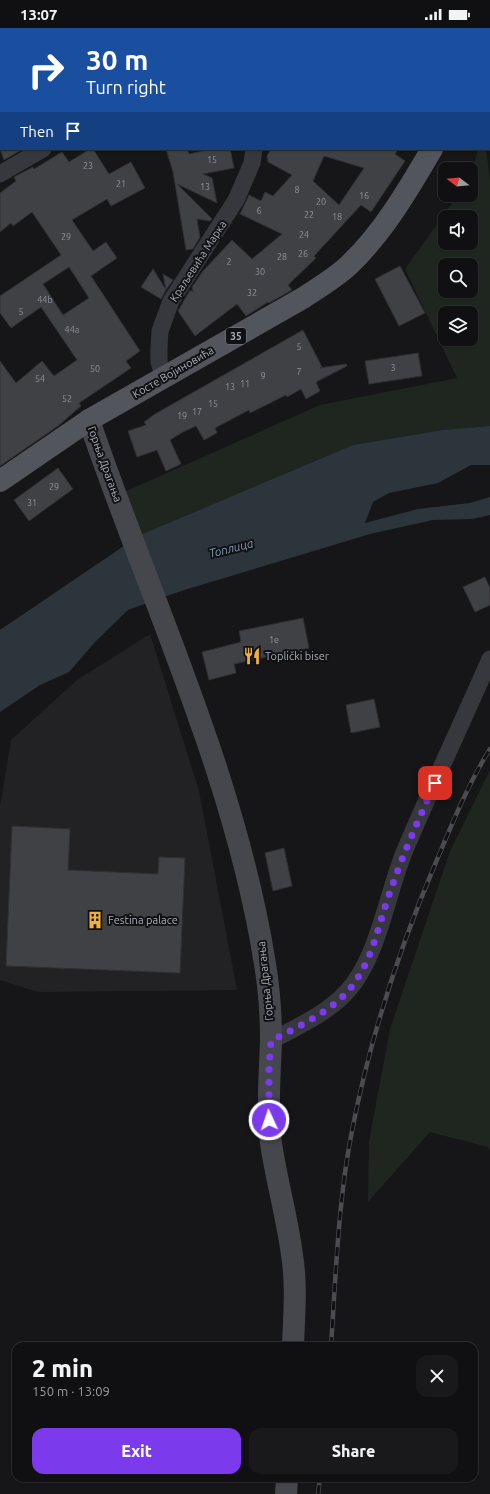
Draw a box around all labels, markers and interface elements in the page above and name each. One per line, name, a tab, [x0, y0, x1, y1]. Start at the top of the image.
text: 13:07	[20, 6, 58, 23]
icon: right	[20, 44, 72, 96]
text: 30 m	[86, 44, 148, 75]
text: Turn right	[86, 77, 166, 97]
icon: arrive	[62, 120, 84, 142]
text: Then	[20, 123, 54, 140]
house number: 15	[207, 155, 217, 165]
house number: 23	[83, 161, 93, 171]
north arrow	[438, 162, 478, 202]
map controls	[438, 162, 478, 346]
house number: 21	[116, 179, 126, 189]
house number: 13	[200, 182, 210, 192]
house number: 8	[294, 185, 300, 195]
house number: 16	[359, 191, 369, 201]
house number: 20	[316, 197, 326, 207]
house number: 6	[256, 206, 262, 216]
house number: 22	[304, 210, 314, 220]
button: sound	[438, 210, 478, 250]
house number: 18	[332, 212, 342, 222]
street label: Краљевића Марка	[167, 218, 229, 304]
house number: 24	[299, 230, 309, 240]
house number: 29	[61, 232, 71, 242]
house number: 26	[298, 249, 308, 259]
house number: 28	[277, 252, 287, 262]
house number: 2	[226, 257, 232, 267]
button: search	[438, 258, 478, 298]
house number: 30	[255, 267, 265, 277]
house number: 32	[247, 288, 257, 298]
house number: 44b	[37, 295, 53, 305]
button: layers	[438, 306, 478, 346]
house number: 5	[18, 307, 24, 317]
house number: 44a	[65, 325, 79, 335]
road number: 35	[226, 328, 246, 344]
house number: 5	[296, 342, 302, 352]
street label: Косте Војиновића	[130, 344, 216, 400]
house number: 3	[390, 363, 396, 373]
house number: 50	[90, 364, 100, 374]
house number: 7	[296, 367, 302, 377]
house number: 9	[260, 371, 266, 381]
house number: 54	[35, 374, 45, 384]
house number: 11	[240, 379, 250, 389]
house number: 13	[225, 382, 235, 392]
house number: 52	[62, 394, 72, 404]
house number: 15	[208, 399, 218, 409]
house number: 17	[192, 407, 202, 417]
house number: 19	[177, 411, 187, 421]
street label: Горња Драгања	[86, 425, 124, 503]
house number: 29	[49, 482, 59, 492]
house number: 31	[27, 498, 37, 508]
water label: Топлица	[208, 536, 255, 560]
house number: 1e	[269, 635, 279, 645]
restaurant icon: Toplički biser	[242, 646, 262, 666]
place label: Toplički biser	[265, 650, 330, 662]
pin	[418, 766, 452, 800]
icon: arrive	[424, 772, 446, 794]
building icon: Festina palace	[85, 910, 105, 930]
place label: Festina palace	[108, 914, 178, 926]
street label: Горња Драгања	[255, 941, 275, 1021]
position arrow	[248, 1099, 290, 1141]
text: 2 min	[32, 1355, 93, 1382]
button: close	[416, 1355, 458, 1397]
text: 150 m · 13:09	[32, 1384, 110, 1398]
button: Exit	[32, 1428, 241, 1474]
button: Share	[249, 1428, 458, 1474]

